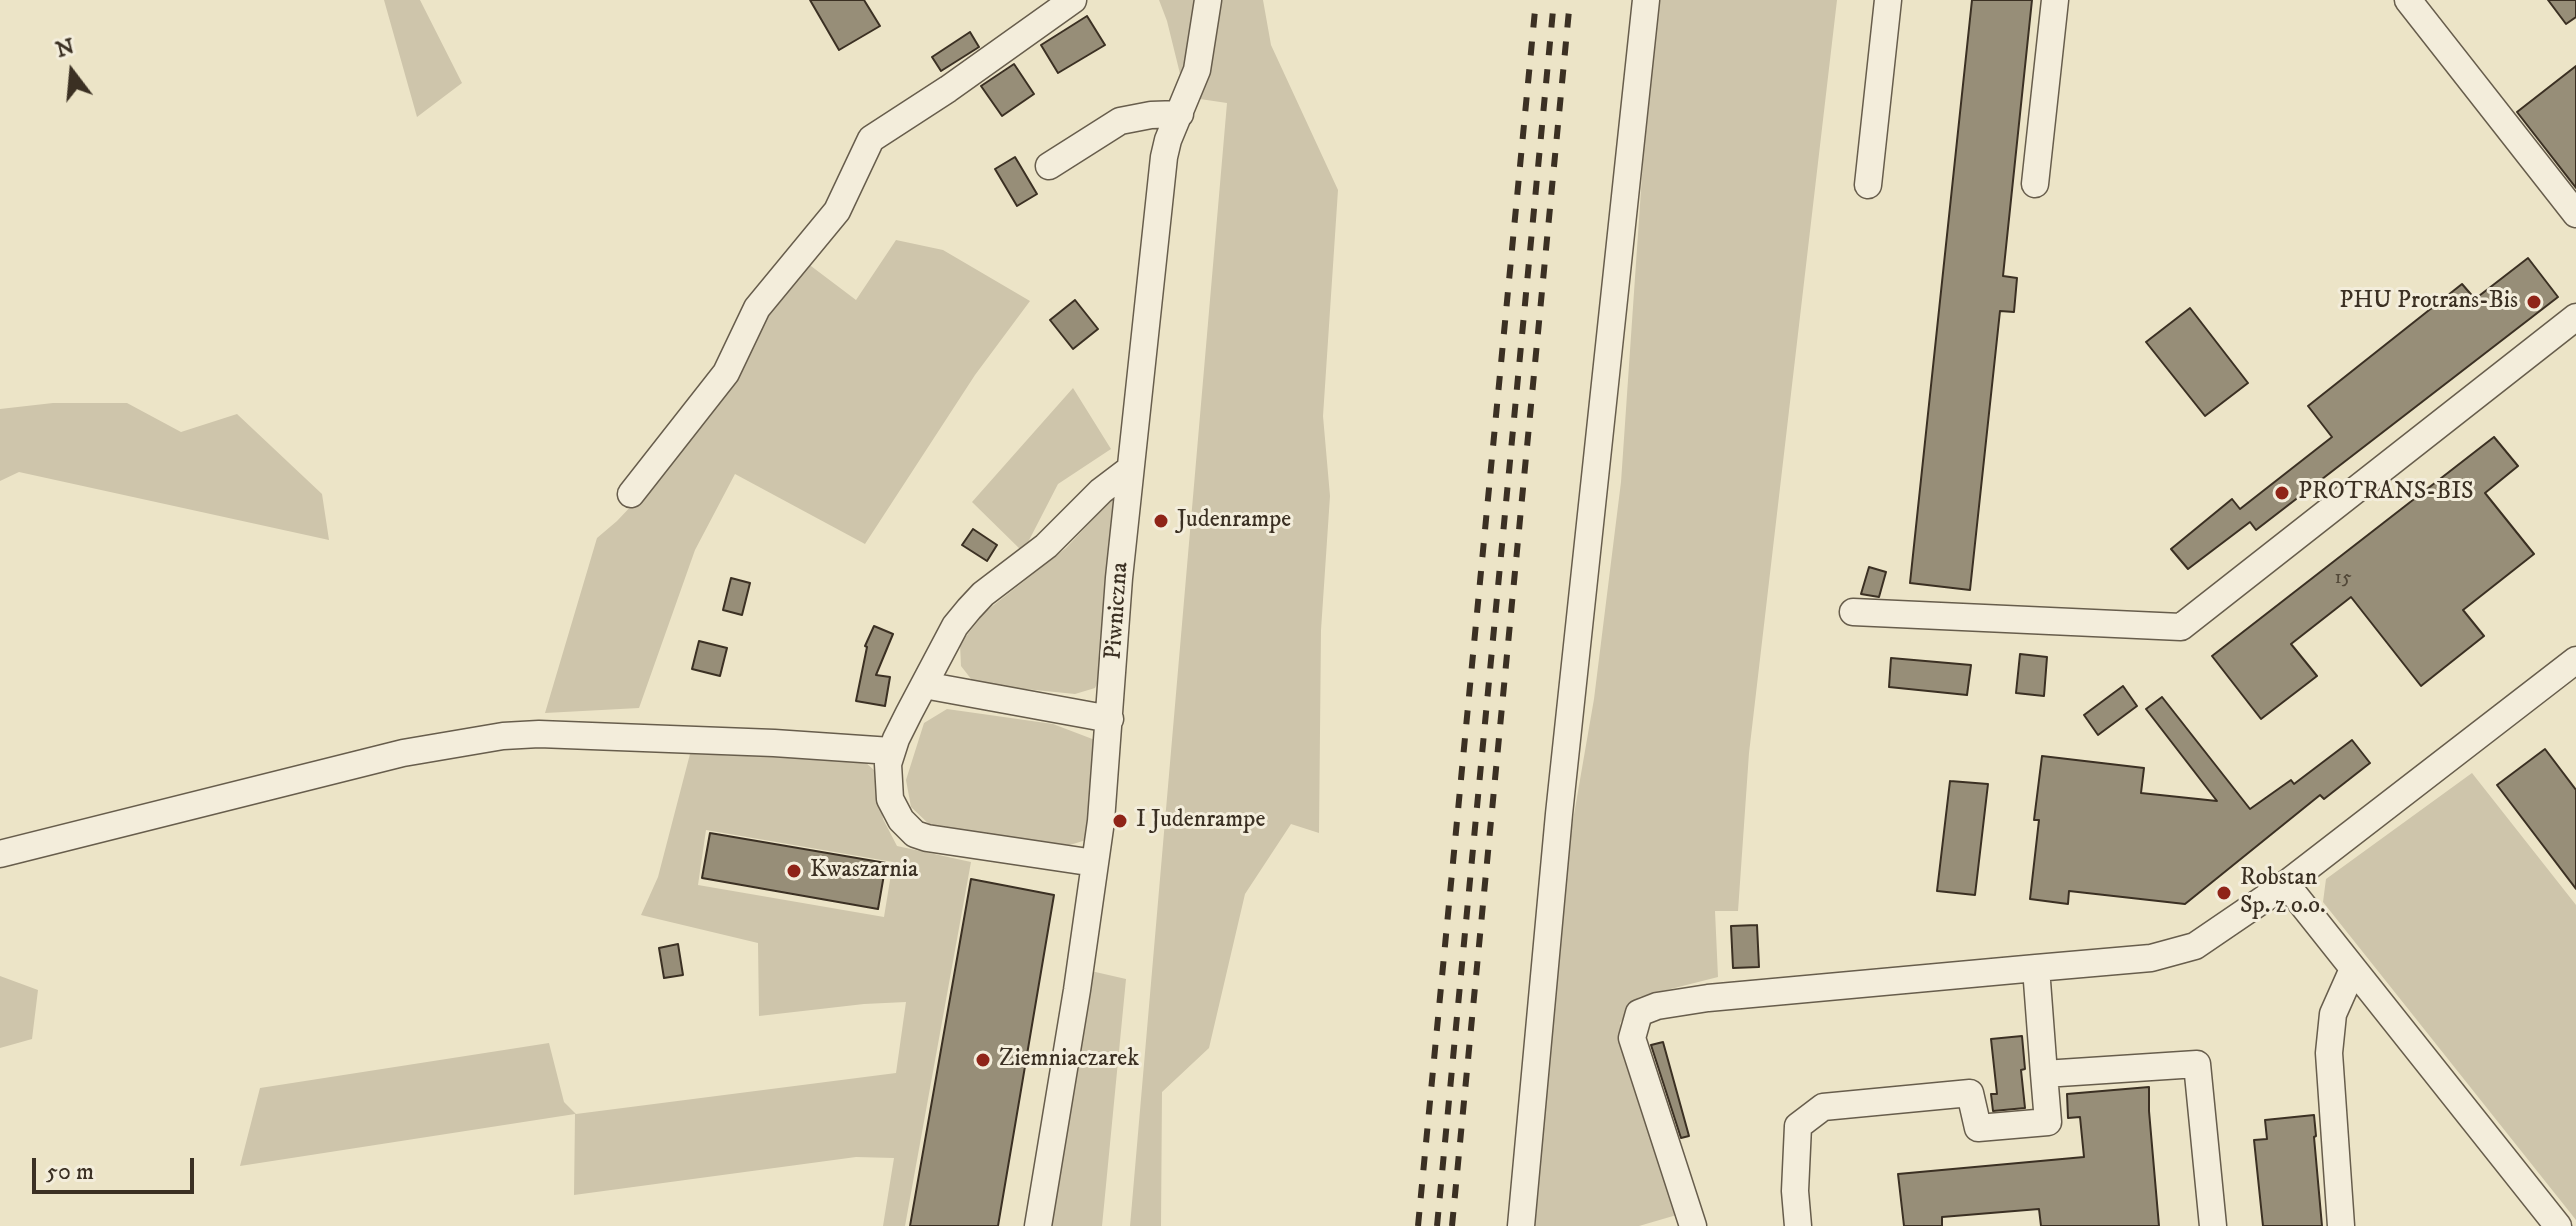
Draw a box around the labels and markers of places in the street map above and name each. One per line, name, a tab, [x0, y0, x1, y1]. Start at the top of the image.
place label: PHU Protrans-Bis	[2339, 288, 2518, 316]
marker: PHU Protrans-Bis	[2525, 293, 2543, 311]
place label: PROTRANS-BIS	[2298, 479, 2474, 507]
marker: PROTRANS-BIS	[2273, 484, 2291, 502]
place label: Judenrampe	[1177, 507, 1291, 535]
marker: Judenrampe	[1152, 512, 1170, 530]
place label: I Judenrampe	[1136, 807, 1265, 835]
marker: I Judenrampe	[1111, 812, 1129, 830]
place label: Kwaszarnia	[810, 857, 918, 885]
marker: Kwaszarnia	[785, 862, 803, 880]
place label: Robstan Sp. z o.o.	[2240, 865, 2326, 921]
marker: Robstan Sp. z o.o.	[2215, 884, 2233, 902]
place label: Ziemniaczarek	[999, 1046, 1139, 1074]
marker: Ziemniaczarek	[974, 1051, 992, 1069]

